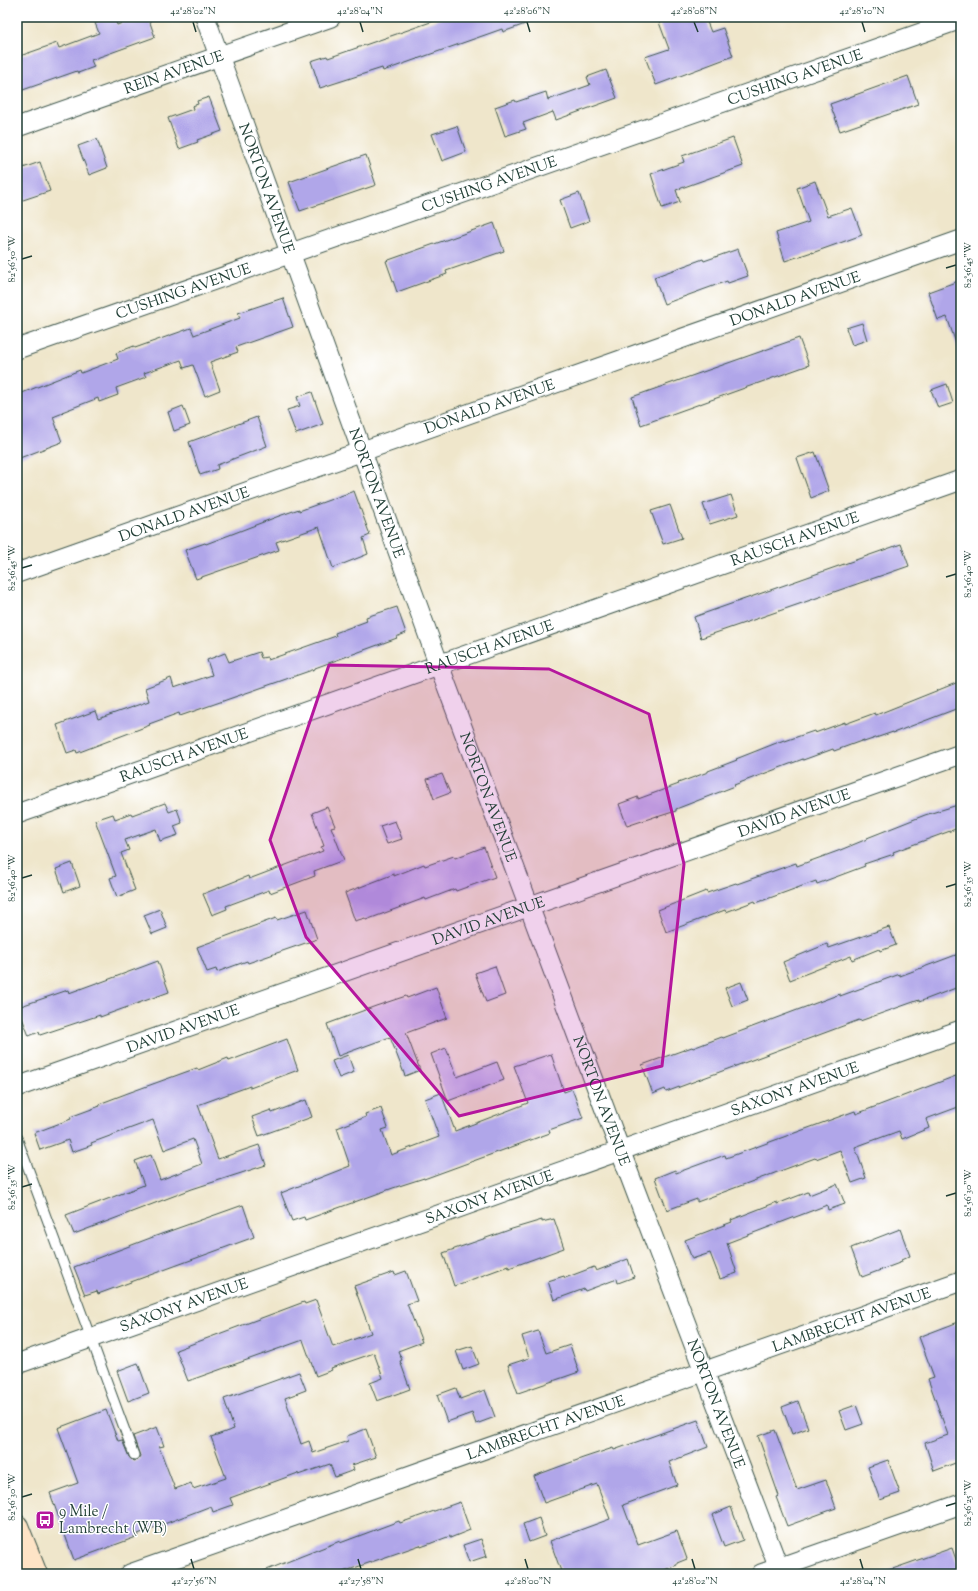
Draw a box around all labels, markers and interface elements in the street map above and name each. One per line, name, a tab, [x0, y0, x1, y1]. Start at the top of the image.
text: 42°28'02"N	[170, 4, 216, 19]
text: 42°28'04"N	[337, 4, 383, 19]
text: 42°28'06"N	[504, 4, 550, 19]
text: 42°28'08"N	[671, 4, 717, 19]
text: 42°28'10"N	[840, 4, 884, 19]
street label: CUSHING AVENUE	[725, 45, 866, 112]
street label: REIN AVENUE	[121, 46, 227, 101]
street label: NORTON AVENUE	[232, 121, 299, 257]
street label: CUSHING AVENUE	[419, 152, 560, 219]
text: 82°56'50"W	[5, 236, 20, 282]
text: 82°56'45"W	[961, 242, 976, 288]
street label: CUSHING AVENUE	[113, 259, 254, 326]
street label: DONALD AVENUE	[727, 267, 864, 333]
street label: DONALD AVENUE	[422, 375, 558, 440]
street label: NORTON AVENUE	[342, 425, 409, 561]
street label: DONALD AVENUE	[116, 483, 253, 548]
street label: RAUSCH AVENUE	[728, 508, 862, 573]
text: 82°56'45"W	[5, 545, 20, 591]
text: 82°56'40"W	[961, 550, 976, 598]
street label: RAUSCH AVENUE	[423, 616, 557, 681]
street label: RAUSCH AVENUE	[117, 724, 251, 789]
street label: NORTON AVENUE	[453, 730, 521, 866]
street label: DAVID AVENUE	[735, 785, 854, 844]
text: 82°56'40"W	[5, 854, 20, 902]
text: 82°56'35"W	[961, 861, 976, 907]
street label: DAVID AVENUE	[430, 893, 548, 952]
street label: DAVID AVENUE	[124, 1000, 243, 1059]
street label: NORTON AVENUE	[566, 1033, 634, 1169]
street label: SAXONY AVENUE	[728, 1058, 862, 1123]
text: 82°56'35"W	[5, 1164, 20, 1210]
street label: SAXONY AVENUE	[423, 1166, 557, 1231]
text: 82°56'30"W	[961, 1169, 976, 1217]
street label: SAXONY AVENUE	[117, 1274, 251, 1339]
street label: LAMBRECHT AVENUE	[770, 1283, 934, 1359]
street label: NORTON AVENUE	[681, 1336, 749, 1472]
street label: LAMBRECHT AVENUE	[464, 1391, 628, 1466]
text: 82°56'30"W	[5, 1473, 20, 1521]
text: 82°56'25"W	[961, 1480, 976, 1526]
place label: 9 Mile / Lambrecht (WB)	[59, 1502, 167, 1540]
bus stop icon: 9 Mile / Lambrecht (WB)	[34, 1509, 56, 1531]
text: 42°27'56"N	[172, 1574, 217, 1589]
text: 42°27'58"N	[338, 1574, 384, 1589]
text: 42°28'00"N	[505, 1574, 551, 1589]
text: 42°28'02"N	[672, 1574, 718, 1589]
text: 42°28'04"N	[840, 1574, 886, 1589]

